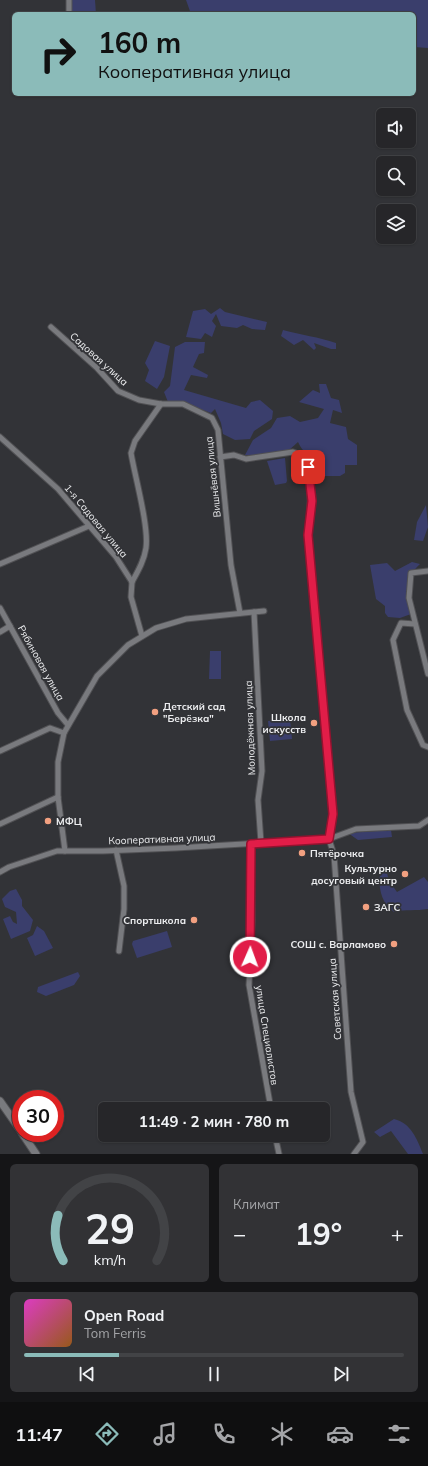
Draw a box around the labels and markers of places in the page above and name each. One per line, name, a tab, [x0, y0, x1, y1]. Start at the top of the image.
pin	[291, 450, 325, 484]
place label: Детский сад "Берёзка"	[163, 700, 226, 725]
marker: Детский сад "Берёзка"	[150, 707, 160, 717]
place label: Школа искусств	[262, 711, 306, 736]
marker: Школа искусств	[309, 718, 319, 728]
place label: МФЦ	[56, 815, 82, 828]
marker: МФЦ	[43, 816, 53, 826]
place label: Пятёрочка	[310, 847, 364, 860]
marker: Пятёрочка	[297, 848, 307, 858]
place label: Культурно досуговый центр	[311, 862, 397, 887]
marker: Культурно досуговый центр	[400, 869, 410, 879]
place label: ЗАГС	[374, 901, 400, 914]
marker: ЗАГС	[361, 902, 371, 912]
place label: Спортшкола	[123, 914, 186, 927]
marker: Спортшкола	[189, 915, 199, 925]
place label: СОШ с. Варламово	[290, 938, 386, 951]
marker: СОШ с. Варламово	[389, 939, 399, 949]

